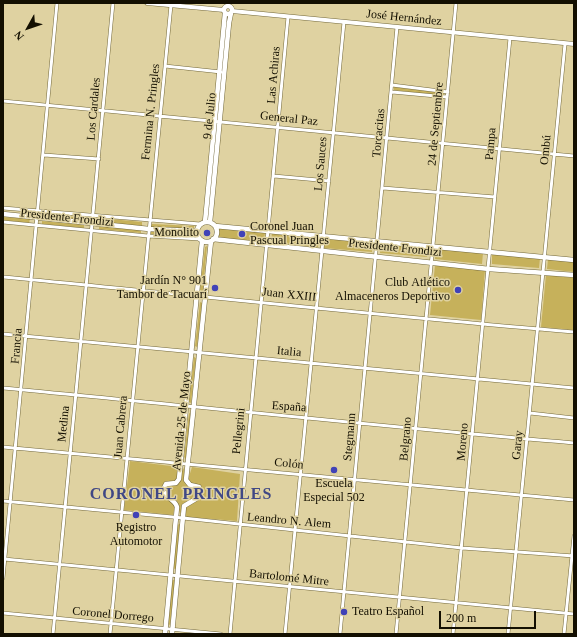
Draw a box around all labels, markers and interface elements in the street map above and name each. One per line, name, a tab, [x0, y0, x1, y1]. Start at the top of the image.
street label: José Hernández	[366, 7, 442, 29]
north arrow	[8, 8, 48, 48]
text: N	[12, 29, 26, 43]
street label: Las Achiras	[264, 46, 284, 104]
street label: Fermina N. Pringles	[139, 63, 163, 161]
street label: Los Cardales	[84, 77, 104, 141]
street label: 24 de Septiembre	[425, 82, 447, 166]
street label: 9 de Julio	[200, 92, 220, 140]
street label: Torcacitas	[370, 108, 388, 158]
street label: General Paz	[259, 109, 319, 129]
street label: Pampa	[482, 127, 500, 161]
street label: Ombú	[538, 134, 554, 166]
street label: Los Sauces	[311, 136, 331, 192]
street label: Presidente Frondizi	[20, 206, 114, 230]
place label: Coronel Juan Pascual Pringles	[250, 220, 329, 248]
place label: Monolito	[154, 226, 199, 240]
marker: Monolito	[202, 228, 212, 238]
marker: Coronel Juan Pascual Pringles	[237, 229, 247, 239]
street label: Presidente Frondizi	[348, 236, 442, 260]
place label: Jardín N° 901 Tambor de Tacuarí	[117, 274, 207, 302]
place label: Club Atlético Almaceneros Deportivo	[335, 276, 450, 304]
marker: Jardín N° 901 Tambor de Tacuarí	[210, 283, 220, 293]
street label: Juan XXIII	[261, 285, 317, 305]
marker: Club Atlético Almaceneros Deportivo	[453, 285, 463, 295]
street label: Francia	[8, 327, 26, 365]
street label: Italia	[276, 344, 302, 360]
street label: Avenida 25 de Mayo	[170, 370, 194, 472]
street label: Juan Cabrera	[111, 395, 131, 459]
street label: España	[271, 399, 307, 415]
street label: Medina	[55, 405, 73, 443]
street label: Pellegrini	[229, 407, 249, 455]
street label: Stegmann	[341, 412, 359, 462]
street label: Belgrano	[397, 416, 415, 462]
street label: Moreno	[454, 422, 472, 462]
street label: Garay	[510, 430, 526, 460]
street label: Colón	[274, 456, 304, 472]
marker: Escuela Especial 502	[329, 465, 339, 475]
place label: Escuela Especial 502	[303, 477, 365, 505]
district label: CORONEL PRINGLES	[90, 485, 272, 505]
marker: Registro Automotor	[131, 510, 141, 520]
street label: Leandro N. Alem	[246, 510, 332, 532]
place label: Registro Automotor	[110, 521, 162, 549]
street label: Bartolomé Mitre	[248, 567, 330, 589]
scale bar	[441, 603, 538, 629]
street label: Coronel Dorrego	[72, 604, 154, 626]
place label: Teatro Español	[352, 605, 424, 619]
marker: Teatro Español	[339, 607, 349, 617]
text: 200 m	[446, 611, 476, 625]

